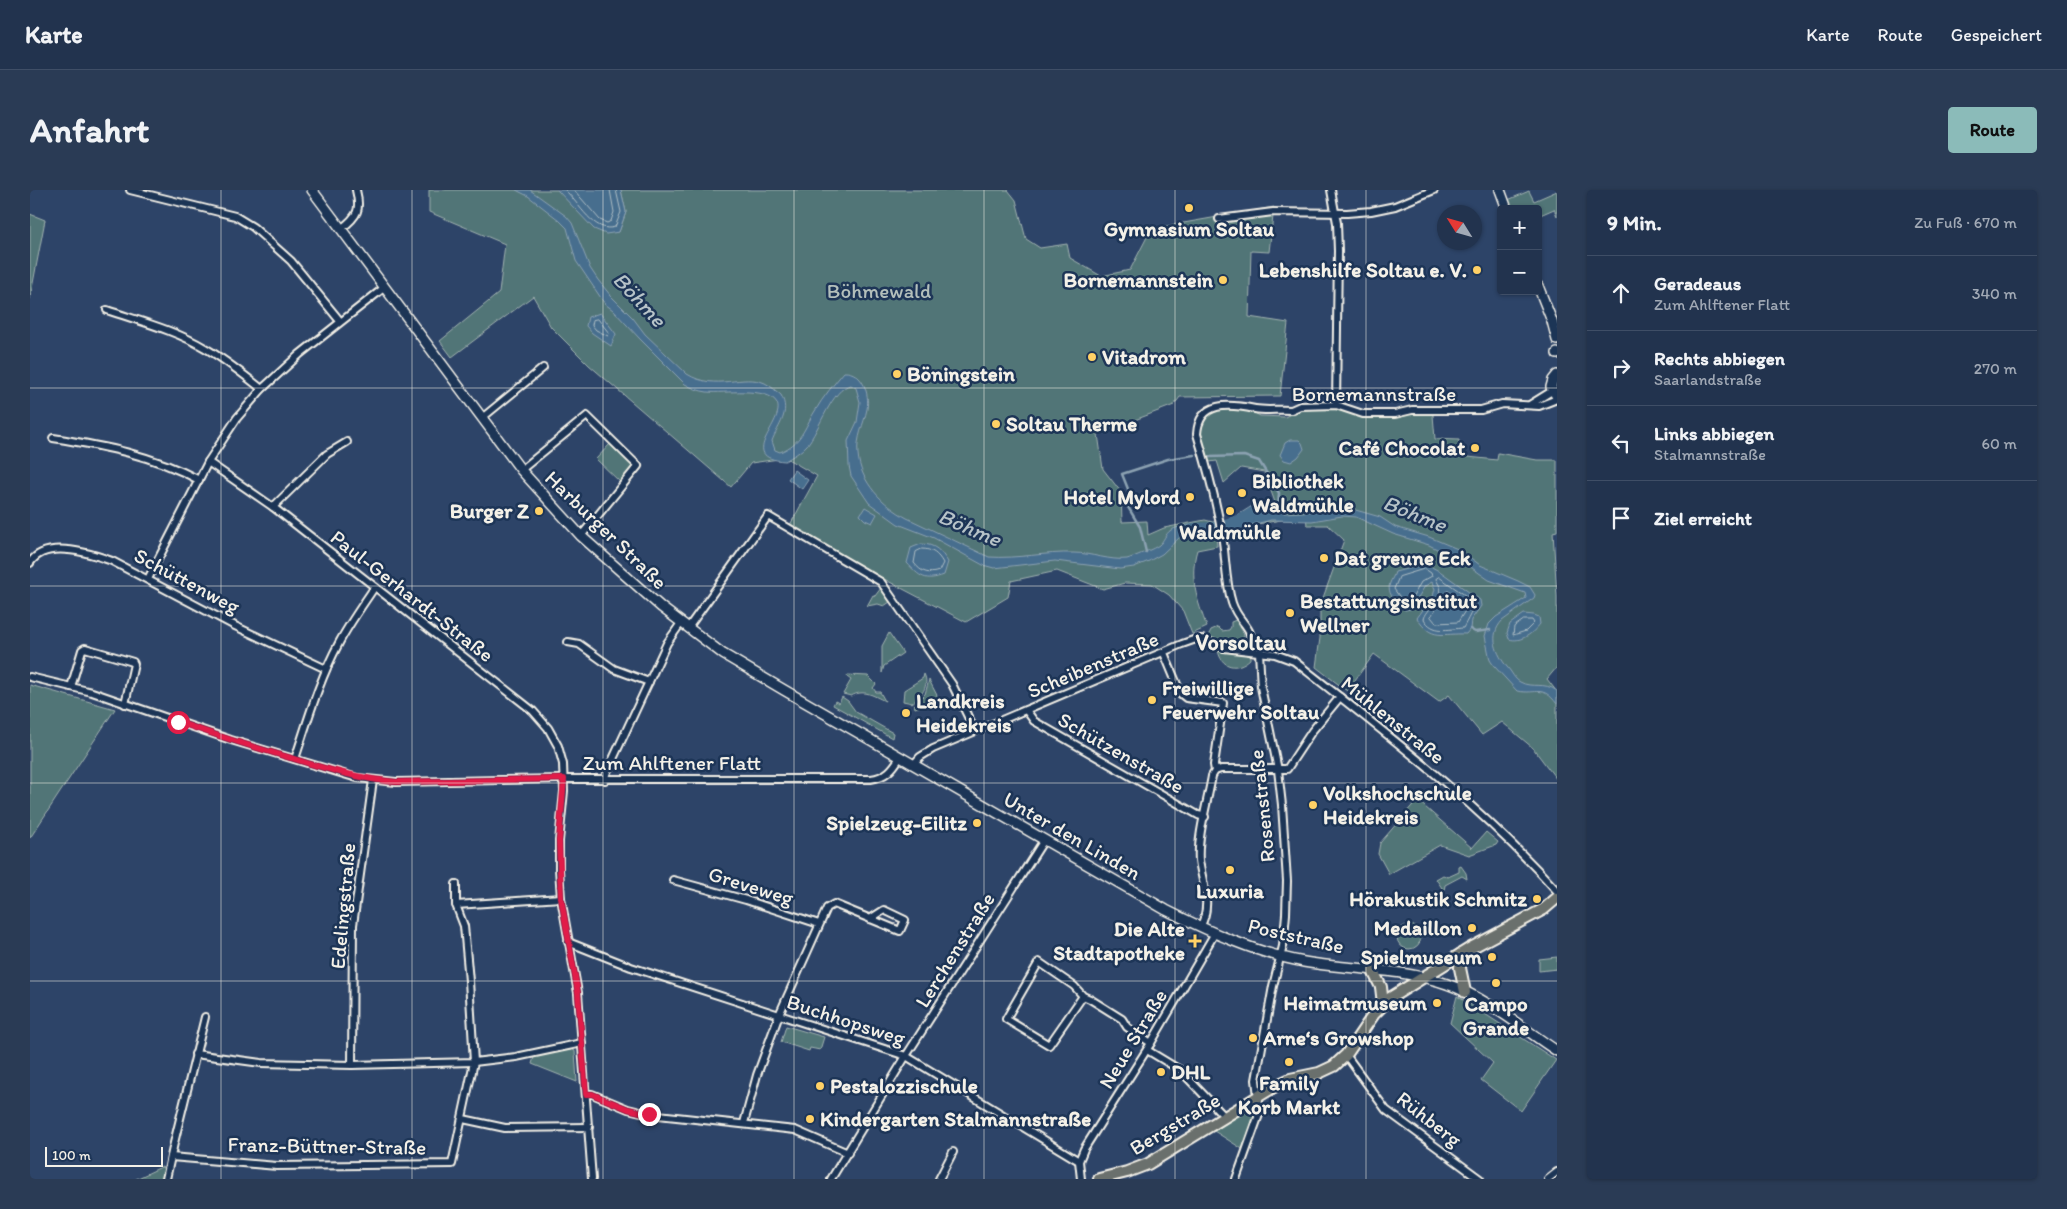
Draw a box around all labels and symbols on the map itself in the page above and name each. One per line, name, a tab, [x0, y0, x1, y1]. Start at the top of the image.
marker: Gymnasium Soltau	[1183, 202, 1195, 214]
north arrow	[1437, 205, 1482, 250]
place label: Gymnasium Soltau	[1104, 216, 1275, 242]
place label: Lebenshilfe Soltau e. V.	[1259, 257, 1467, 282]
marker: Lebenshilfe Soltau e. V.	[1471, 264, 1483, 276]
water label: Böhme	[607, 266, 673, 334]
place label: Bornemannstein	[1064, 267, 1214, 292]
marker: Bornemannstein	[1217, 274, 1229, 286]
park label: Böhmewald	[827, 278, 931, 303]
place label: Vitadrom	[1102, 344, 1186, 369]
marker: Vitadrom	[1086, 351, 1098, 363]
place label: Böningstein	[907, 361, 1015, 387]
marker: Böningstein	[891, 368, 903, 380]
street label: Bornemannstraße	[1292, 381, 1456, 406]
place label: Soltau Therme	[1006, 411, 1137, 436]
marker: Soltau Therme	[990, 418, 1002, 430]
place label: Café Chocolat	[1338, 435, 1465, 460]
marker: Café Chocolat	[1469, 442, 1481, 454]
street label: Harburger Straße	[540, 465, 673, 594]
place label: Bibliothek Waldmühle	[1252, 468, 1354, 517]
place label: Hotel Mylord	[1063, 484, 1181, 510]
marker: Bibliothek Waldmühle	[1236, 487, 1248, 499]
water label: Böhme	[1379, 489, 1452, 539]
marker: Hotel Mylord	[1184, 491, 1196, 503]
place label: Burger Z	[450, 498, 530, 524]
water label: Böhme	[934, 502, 1007, 553]
marker: Burger Z	[533, 505, 545, 517]
marker: Waldmühle	[1224, 505, 1236, 517]
place label: Waldmühle	[1179, 519, 1281, 544]
street label: Paul-Gerhardt-Straße	[326, 524, 499, 667]
street label: Schüttenweg	[130, 542, 245, 619]
place label: Dat greune Eck	[1334, 545, 1472, 571]
marker: Dat greune Eck	[1318, 552, 1330, 564]
place label: Bestattungsinstitut Wellner	[1300, 588, 1477, 637]
marker: Bestattungsinstitut Wellner	[1284, 607, 1296, 619]
street label: Scheibenstraße	[1023, 626, 1162, 703]
district label: Vorsoltau	[1195, 629, 1287, 656]
street label: Mühlenstraße	[1336, 670, 1450, 769]
place label: Freiwillige Feuerwehr Soltau	[1162, 675, 1320, 724]
place label: Landkreis Heidekreis	[916, 688, 1011, 737]
marker: Freiwillige Feuerwehr Soltau	[1146, 694, 1158, 706]
street label: Schützenstraße	[1054, 706, 1189, 799]
marker: Landkreis Heidekreis	[900, 707, 912, 719]
route start	[167, 711, 190, 734]
street label: Rosenstraße	[1243, 749, 1280, 863]
street label: Zum Ahlftener Flatt	[583, 750, 761, 775]
place label: Volkshochschule Heidekreis	[1323, 780, 1472, 829]
street label: Unter den Linden	[999, 786, 1146, 885]
marker: Volkshochschule Heidekreis	[1307, 799, 1319, 811]
place label: Spielzeug-Eilitz	[826, 810, 967, 836]
marker: Spielzeug-Eilitz	[971, 817, 983, 829]
street label: Edelingstraße	[325, 842, 360, 970]
street label: Greveweg	[706, 861, 797, 910]
marker: Luxuria	[1224, 864, 1236, 876]
place label: Luxuria	[1196, 878, 1265, 903]
place label: Hörakustik Schmitz	[1349, 886, 1527, 911]
street label: Lerchenstraße	[909, 888, 1000, 1012]
marker: Hörakustik Schmitz	[1531, 893, 1543, 905]
street label: Poststraße	[1246, 912, 1347, 959]
place label: Medaillon	[1374, 915, 1462, 940]
place label: Die Alte Stadtapotheke	[1053, 916, 1185, 966]
marker: Medaillon	[1466, 922, 1478, 934]
marker: Die Alte Stadtapotheke	[1189, 935, 1201, 947]
place label: Spielmuseum	[1361, 944, 1483, 970]
marker: Spielmuseum	[1486, 951, 1498, 963]
marker: Campo Grande	[1490, 977, 1502, 989]
street label: Neue Straße	[1093, 984, 1172, 1093]
street label: Buchhopsweg	[784, 989, 909, 1051]
place label: Heimatmuseum	[1283, 990, 1428, 1015]
place label: Campo Grande	[1463, 991, 1529, 1040]
marker: Heimatmuseum	[1431, 997, 1443, 1009]
place label: Arne‘s Growshop	[1262, 1025, 1414, 1051]
marker: Arne‘s Growshop	[1247, 1032, 1259, 1044]
marker: Family Korb Markt	[1283, 1056, 1295, 1068]
place label: DHL	[1171, 1059, 1210, 1084]
marker: DHL	[1155, 1066, 1167, 1078]
place label: Family Korb Markt	[1238, 1070, 1340, 1119]
place label: Pestalozzischule	[830, 1073, 978, 1098]
marker: Pestalozzischule	[814, 1080, 826, 1092]
street label: Rühberg	[1392, 1085, 1467, 1152]
street label: Bergstraße	[1125, 1087, 1225, 1160]
route end	[638, 1103, 661, 1126]
place label: Kindergarten Stalmannstraße	[820, 1106, 1091, 1132]
marker: Kindergarten Stalmannstraße	[804, 1113, 816, 1125]
street label: Franz-Büttner-Straße	[227, 1131, 427, 1160]
scale bar	[45, 1144, 162, 1167]

